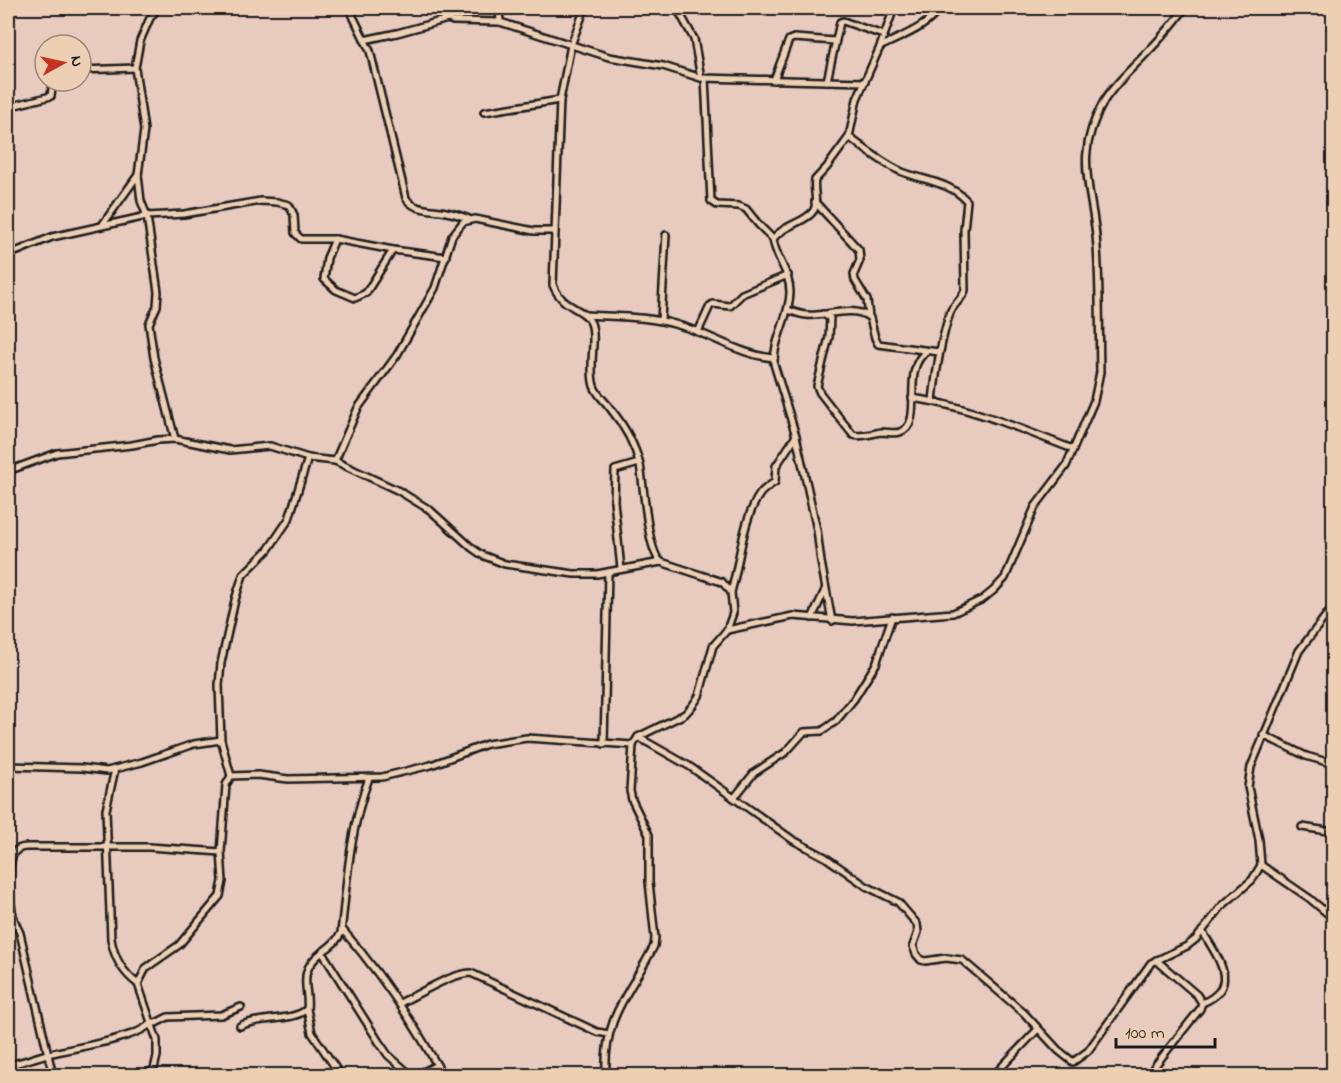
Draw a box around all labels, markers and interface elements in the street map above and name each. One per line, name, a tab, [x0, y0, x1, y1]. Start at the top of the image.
north arrow	[33, 33, 93, 93]
text: N	[63, 54, 89, 68]
scale bar	[1116, 1011, 1215, 1049]
text: 100 m	[1125, 1021, 1165, 1047]

